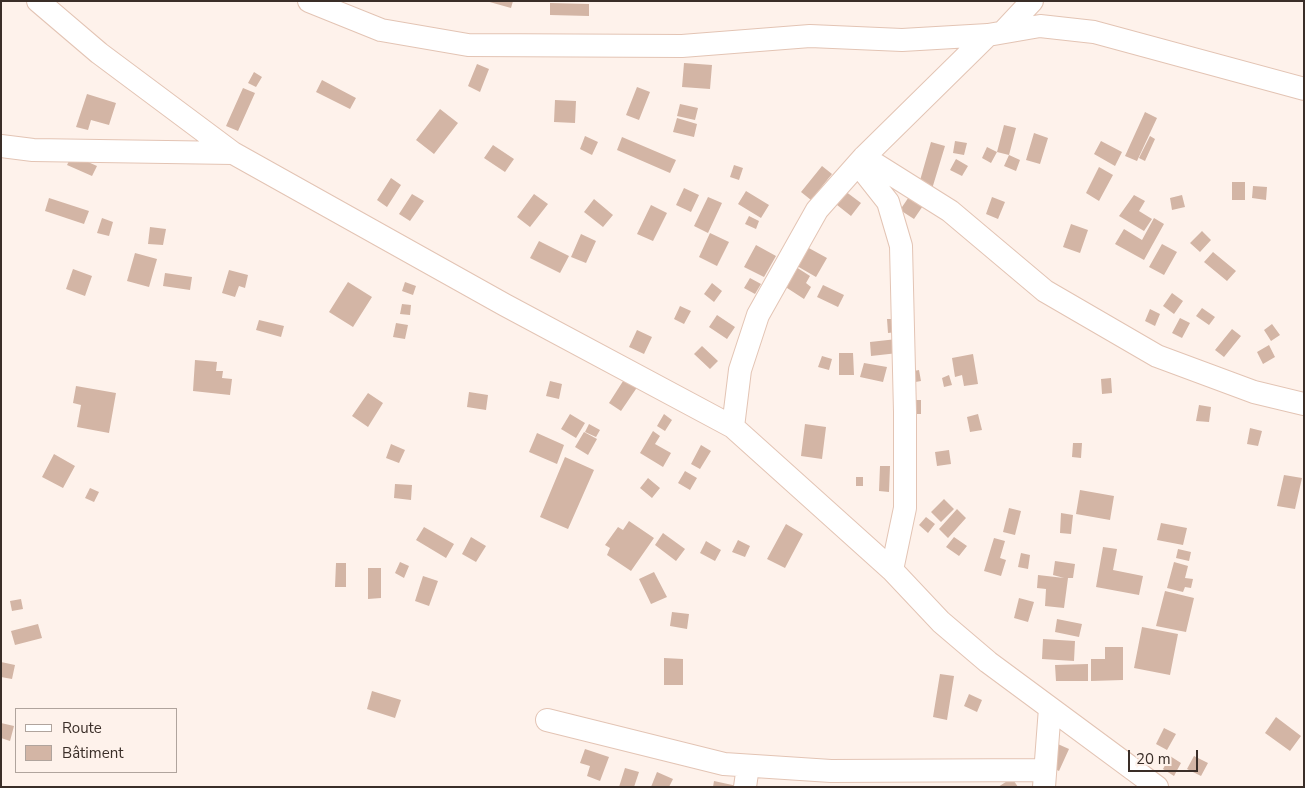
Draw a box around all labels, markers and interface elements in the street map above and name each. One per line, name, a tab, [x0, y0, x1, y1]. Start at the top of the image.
legend	[15, 708, 178, 773]
text: Route	[62, 718, 102, 738]
scale bar	[1130, 740, 1200, 772]
text: Bâtiment	[62, 743, 123, 763]
text: 20 m	[1136, 749, 1171, 769]

